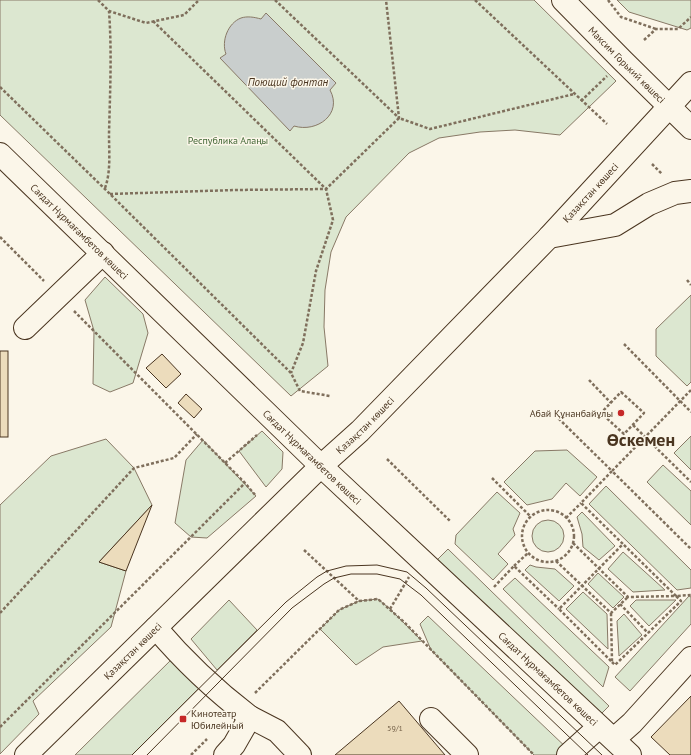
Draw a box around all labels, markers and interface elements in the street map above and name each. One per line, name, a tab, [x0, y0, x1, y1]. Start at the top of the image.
street label: Максим Горький көшесі	[586, 23, 668, 106]
water label: Поющий фонтан	[248, 75, 329, 89]
park label: Республика Алаңы	[188, 134, 268, 147]
street label: Қазақстан көшесі	[560, 160, 621, 225]
street label: Сағдат Нұрмағамбетов көшесі	[28, 181, 131, 282]
street label: Қазақстан көшесі	[333, 394, 397, 456]
street label: Сағдат Нұрмағамбетов көшесі	[260, 407, 364, 507]
place label: Абай Құнанбайұлы	[530, 407, 613, 420]
marker: Абай Құнанбайұлы	[616, 408, 626, 418]
district label: Өскемен	[607, 428, 675, 451]
street label: Қазақстан көшесі	[101, 619, 164, 682]
street label: Сағдат Нұрмағамбетов көшесі	[496, 629, 601, 728]
place label: Кинотеатр Юбилейный	[191, 707, 244, 732]
marker: Кинотеатр Юбилейный	[178, 714, 188, 724]
house number: 59/1	[387, 723, 403, 733]

